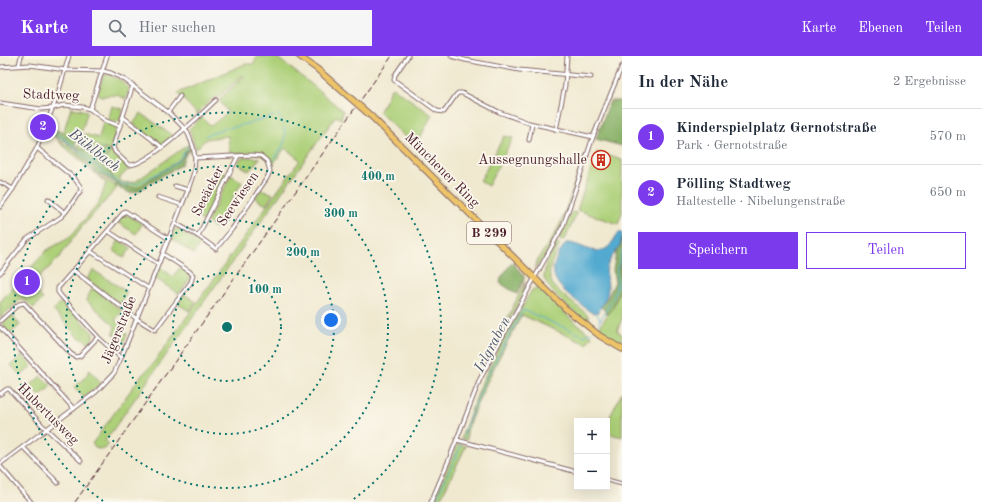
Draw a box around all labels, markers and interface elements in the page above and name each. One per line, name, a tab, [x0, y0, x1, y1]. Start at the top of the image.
search box	[92, 10, 372, 46]
icon: search	[106, 17, 128, 39]
text: Karte	[20, 19, 68, 38]
text: Hier suchen	[138, 21, 216, 36]
text: Karte	[802, 21, 836, 35]
text: Ebenen	[858, 21, 903, 35]
text: Teilen	[925, 21, 962, 35]
text: In der Nähe	[638, 74, 728, 91]
text: 2 Ergebnisse	[893, 75, 966, 88]
street label: Stadtweg	[22, 87, 80, 103]
pin: 2	[30, 112, 56, 142]
text: Kinderspielplatz Gernotstraße	[676, 121, 877, 136]
water label: Bühlbach	[65, 126, 123, 176]
street label: Münchener Ring	[402, 130, 482, 210]
text: 1	[647, 130, 655, 143]
text: 570 m	[929, 130, 966, 143]
text: Park · Gernotstraße	[676, 139, 787, 152]
building icon: Aussegnungshalle	[590, 149, 612, 171]
place label: Aussegnungshalle	[478, 153, 587, 167]
street label: Seeäcker	[189, 164, 227, 218]
street label: Seewiesen	[215, 169, 262, 229]
text: 400 m	[361, 171, 395, 183]
text: Pölling Stadtweg	[676, 177, 791, 192]
text: 2	[647, 186, 655, 199]
text: 650 m	[929, 186, 966, 199]
text: Haltestelle · Nibelungenstraße	[676, 195, 845, 208]
text: 300 m	[324, 208, 358, 220]
road number: B 299	[467, 222, 511, 244]
button: Speichern	[638, 232, 798, 269]
button: Teilen	[806, 232, 966, 269]
text: 200 m	[286, 247, 320, 259]
pin: 1	[14, 267, 40, 297]
text: 100 m	[248, 284, 282, 296]
street label: Jägerstraße	[99, 294, 139, 366]
your location	[321, 310, 341, 330]
water label: Irlgraben	[472, 314, 514, 376]
centre of rings	[220, 320, 234, 334]
street label: Hubertusweg	[15, 381, 82, 448]
map controls	[574, 418, 610, 490]
button: +	[574, 418, 610, 454]
button: −	[574, 454, 610, 490]

